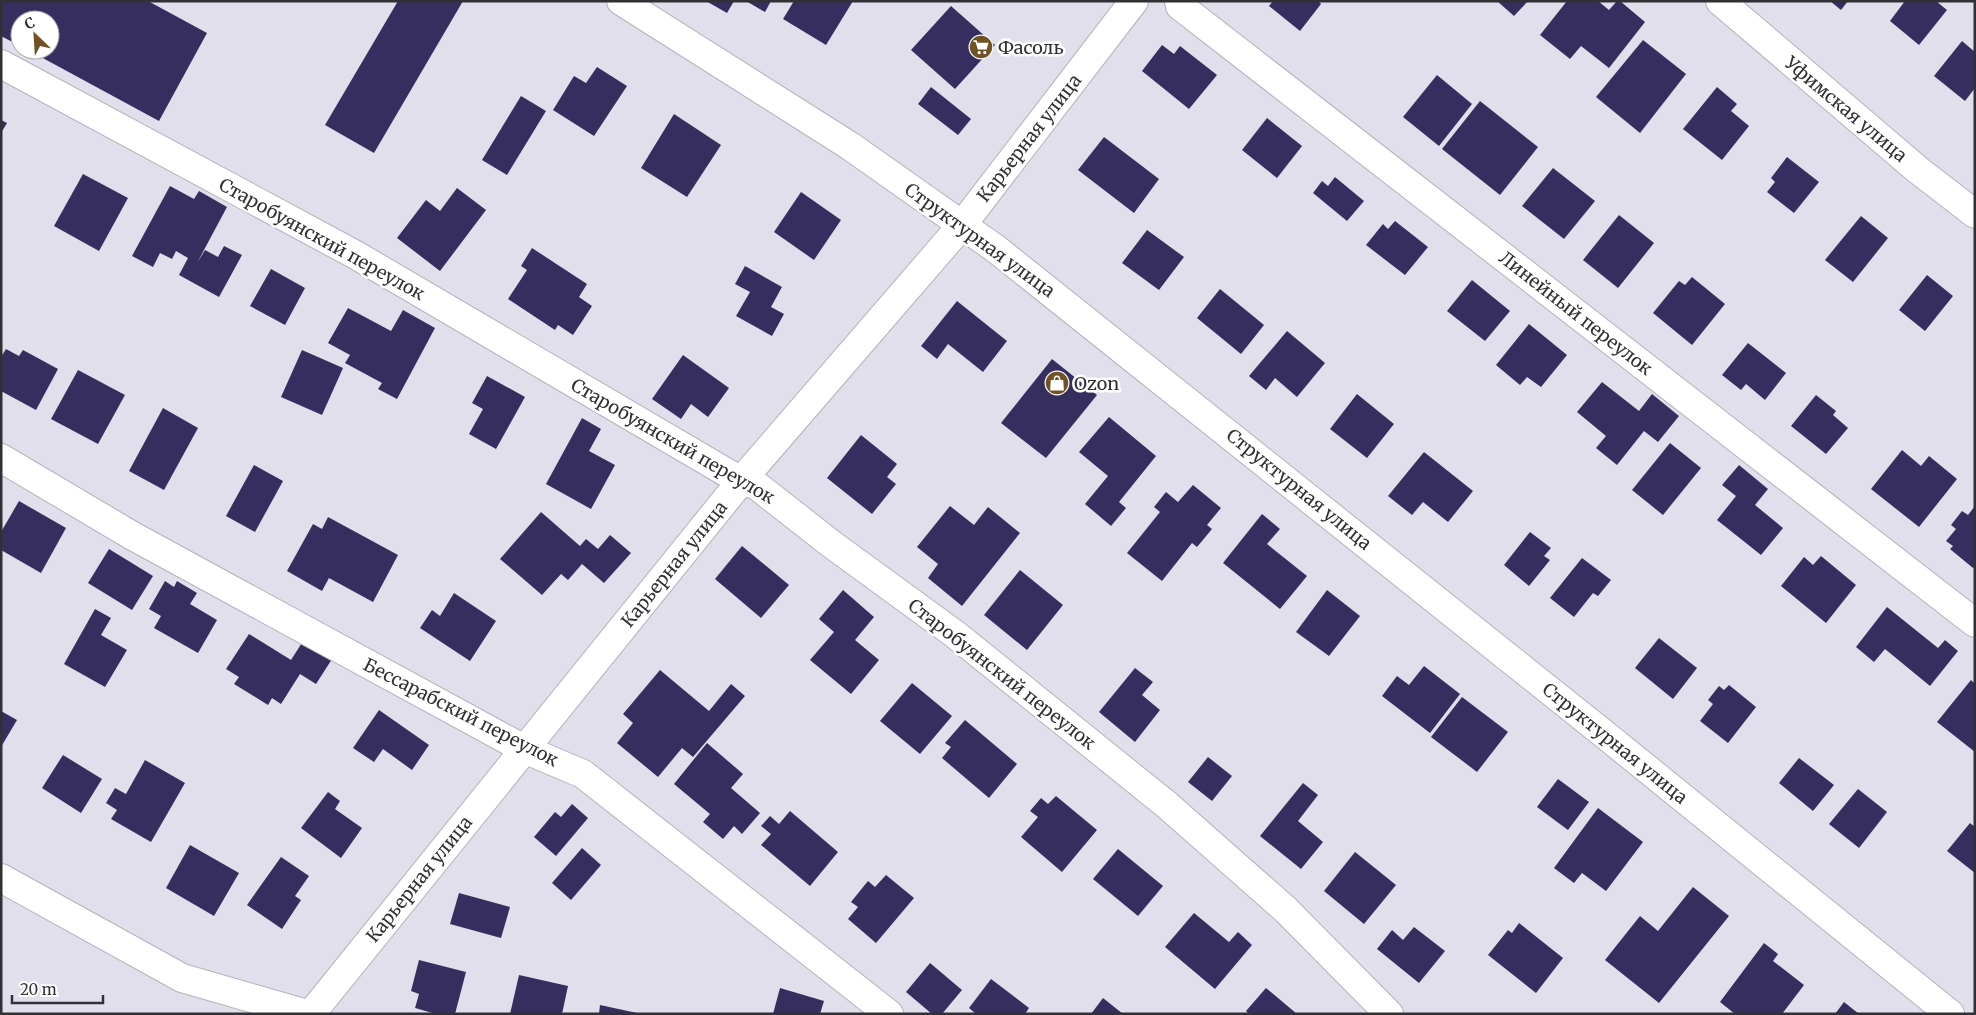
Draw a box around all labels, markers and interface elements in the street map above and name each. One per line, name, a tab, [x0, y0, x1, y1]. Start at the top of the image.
north arrow	[10, 10, 60, 60]
text: С	[21, 13, 38, 33]
supermarket icon: Фасоль	[968, 34, 994, 60]
place label: Фасоль	[998, 36, 1064, 59]
street label: Уфимская улица	[1779, 50, 1912, 167]
street label: Карьерная улица	[972, 69, 1086, 207]
street label: Старобуянский переулок	[215, 173, 429, 306]
street label: Структурная улица	[900, 178, 1060, 302]
street label: Линейный переулок	[1495, 246, 1658, 380]
shop icon: Ozon	[1044, 370, 1070, 396]
place label: Ozon	[1074, 372, 1119, 395]
street label: Старобуянский переулок	[567, 373, 780, 509]
street label: Структурная улица	[1222, 423, 1376, 555]
street label: Карьерная улица	[616, 496, 732, 632]
street label: Старобуянский переулок	[904, 594, 1101, 755]
street label: Бессарабский переулок	[360, 653, 563, 772]
street label: Структурная улица	[1538, 677, 1692, 809]
street label: Карьерная улица	[361, 811, 477, 947]
scale bar	[12, 972, 104, 1004]
text: 20 m	[20, 980, 57, 999]

